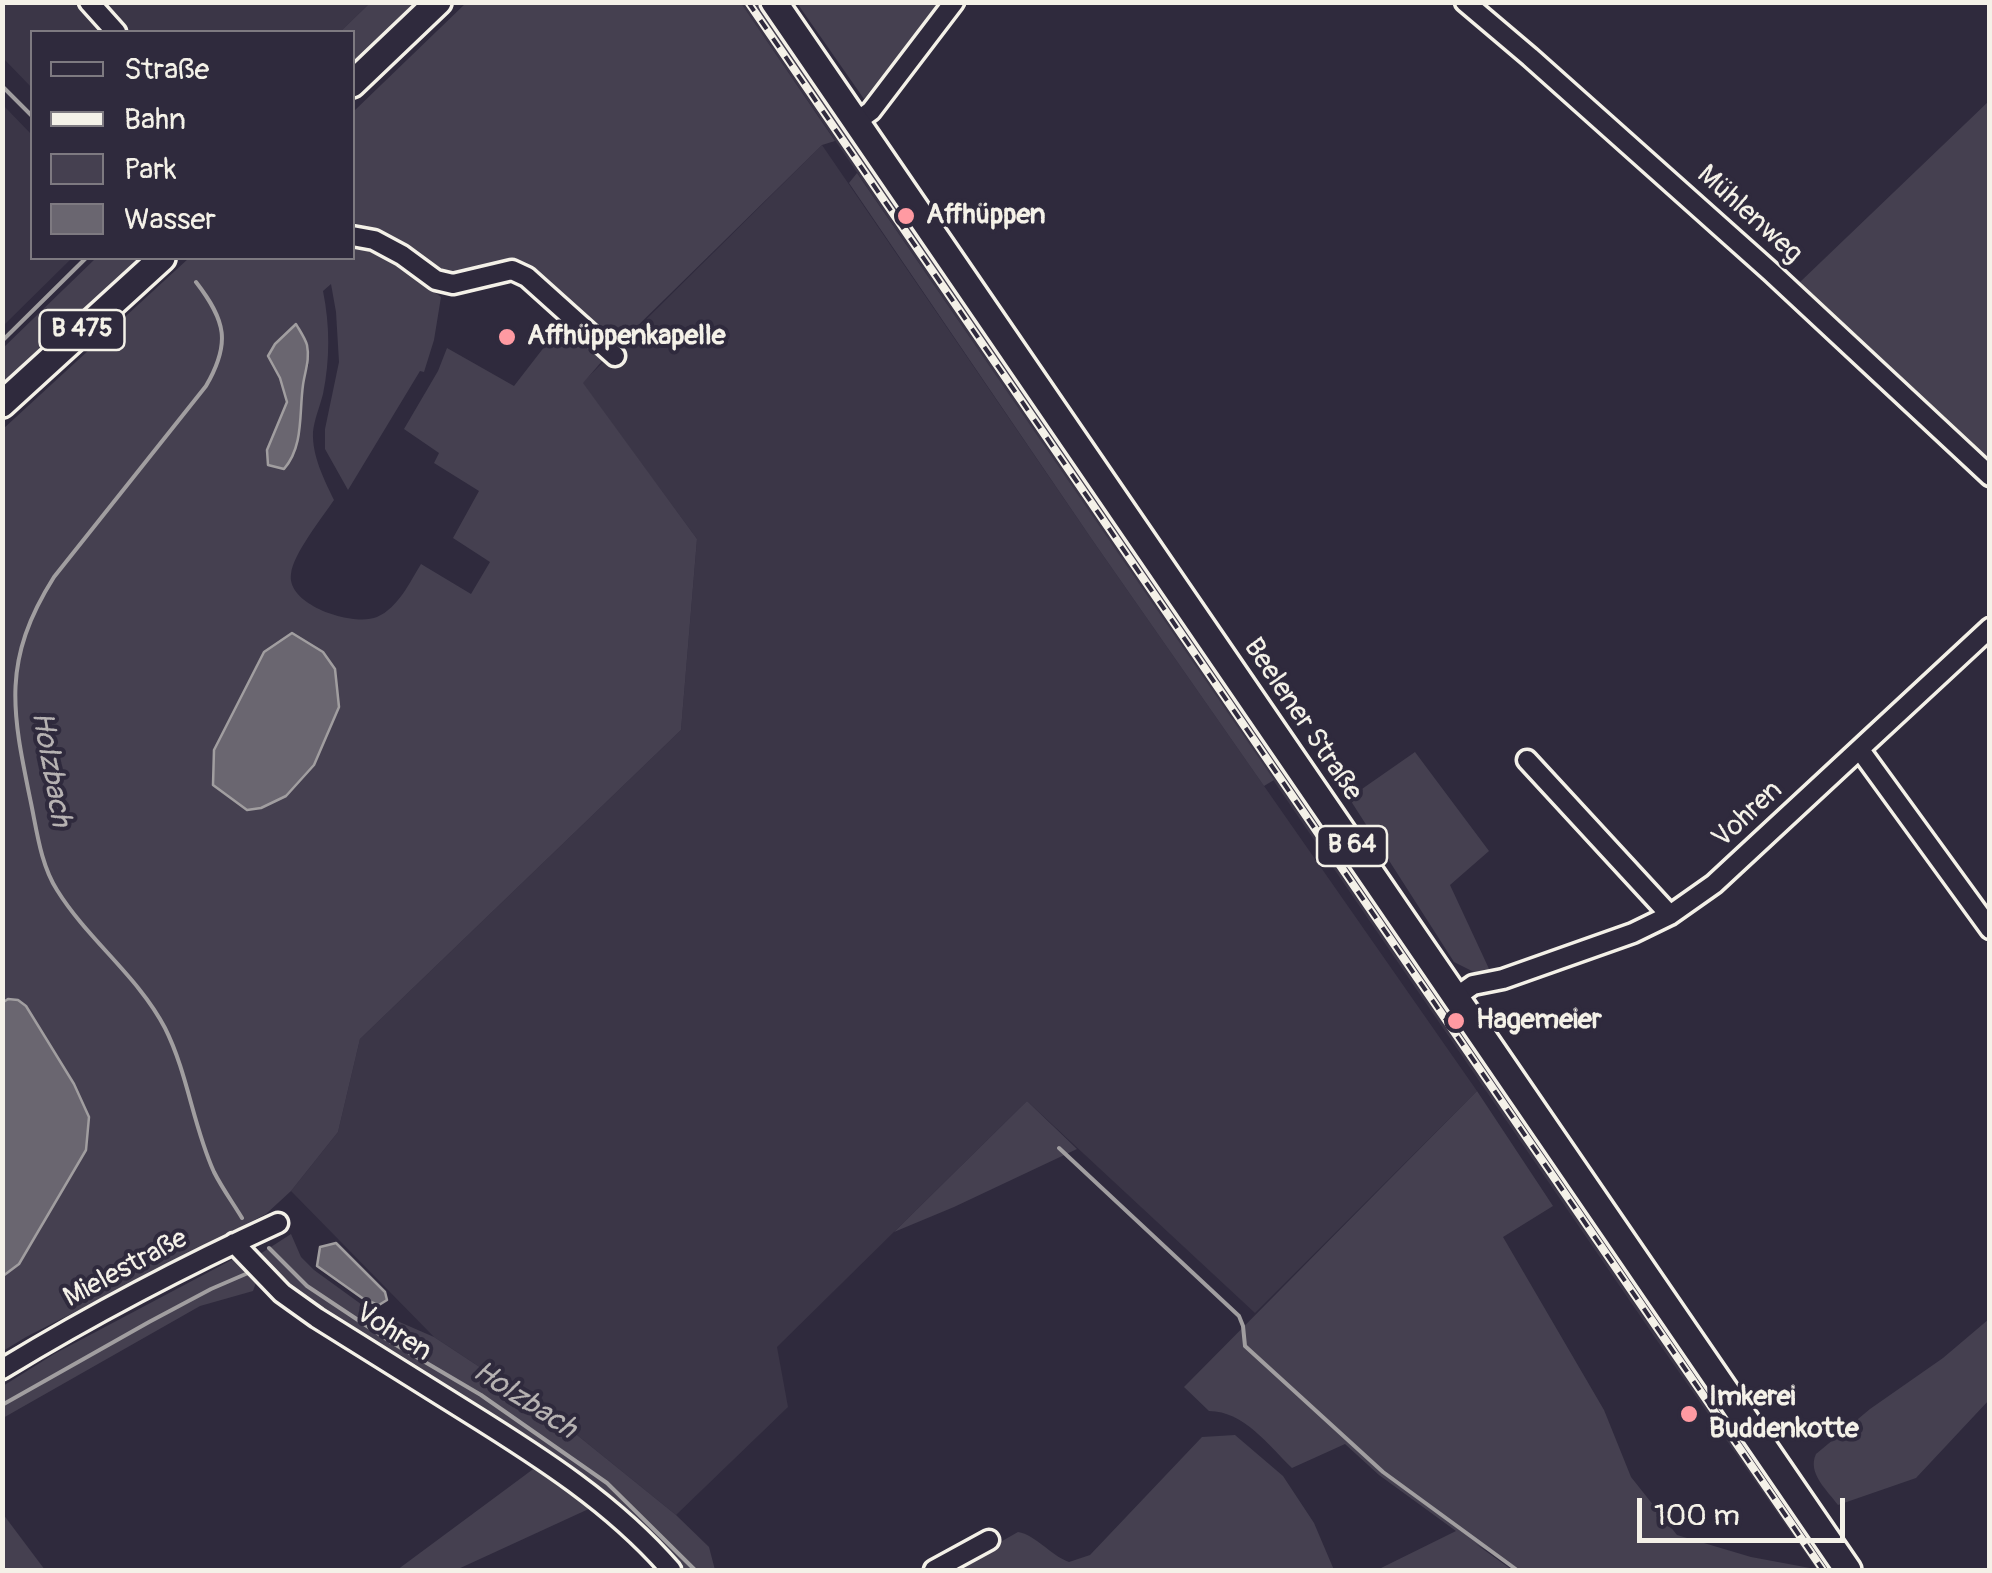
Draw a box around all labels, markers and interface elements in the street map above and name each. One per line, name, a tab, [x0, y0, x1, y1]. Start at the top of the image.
legend	[30, 30, 355, 260]
text: Straße	[124, 51, 209, 88]
text: Bahn	[124, 101, 186, 138]
text: Park	[124, 151, 177, 188]
street label: Mühlenweg	[1689, 159, 1809, 271]
place label: Affhüppen	[926, 199, 1046, 233]
text: Wasser	[124, 201, 216, 238]
marker: Affhüppen	[895, 205, 917, 227]
road number: B 475	[39, 310, 124, 350]
place label: Affhüppenkapelle	[527, 320, 725, 354]
marker: Affhüppenkapelle	[496, 326, 518, 348]
street label: Beelener Straße	[1235, 632, 1369, 808]
water label: Holzbach	[22, 709, 78, 829]
street label: Vohren	[1706, 774, 1790, 856]
road number: B 64	[1317, 826, 1387, 866]
place label: Hagemeier	[1476, 1004, 1602, 1038]
marker: Hagemeier	[1445, 1010, 1467, 1032]
street label: Mielestraße	[58, 1222, 194, 1316]
street label: Vohren	[349, 1297, 437, 1369]
water label: Holzbach	[466, 1354, 582, 1448]
place label: Imkerei Buddenkotte	[1709, 1381, 1859, 1447]
marker: Imkerei Buddenkotte	[1678, 1403, 1700, 1425]
scale bar	[1642, 1478, 1850, 1540]
text: 100 m	[1654, 1497, 1740, 1534]

